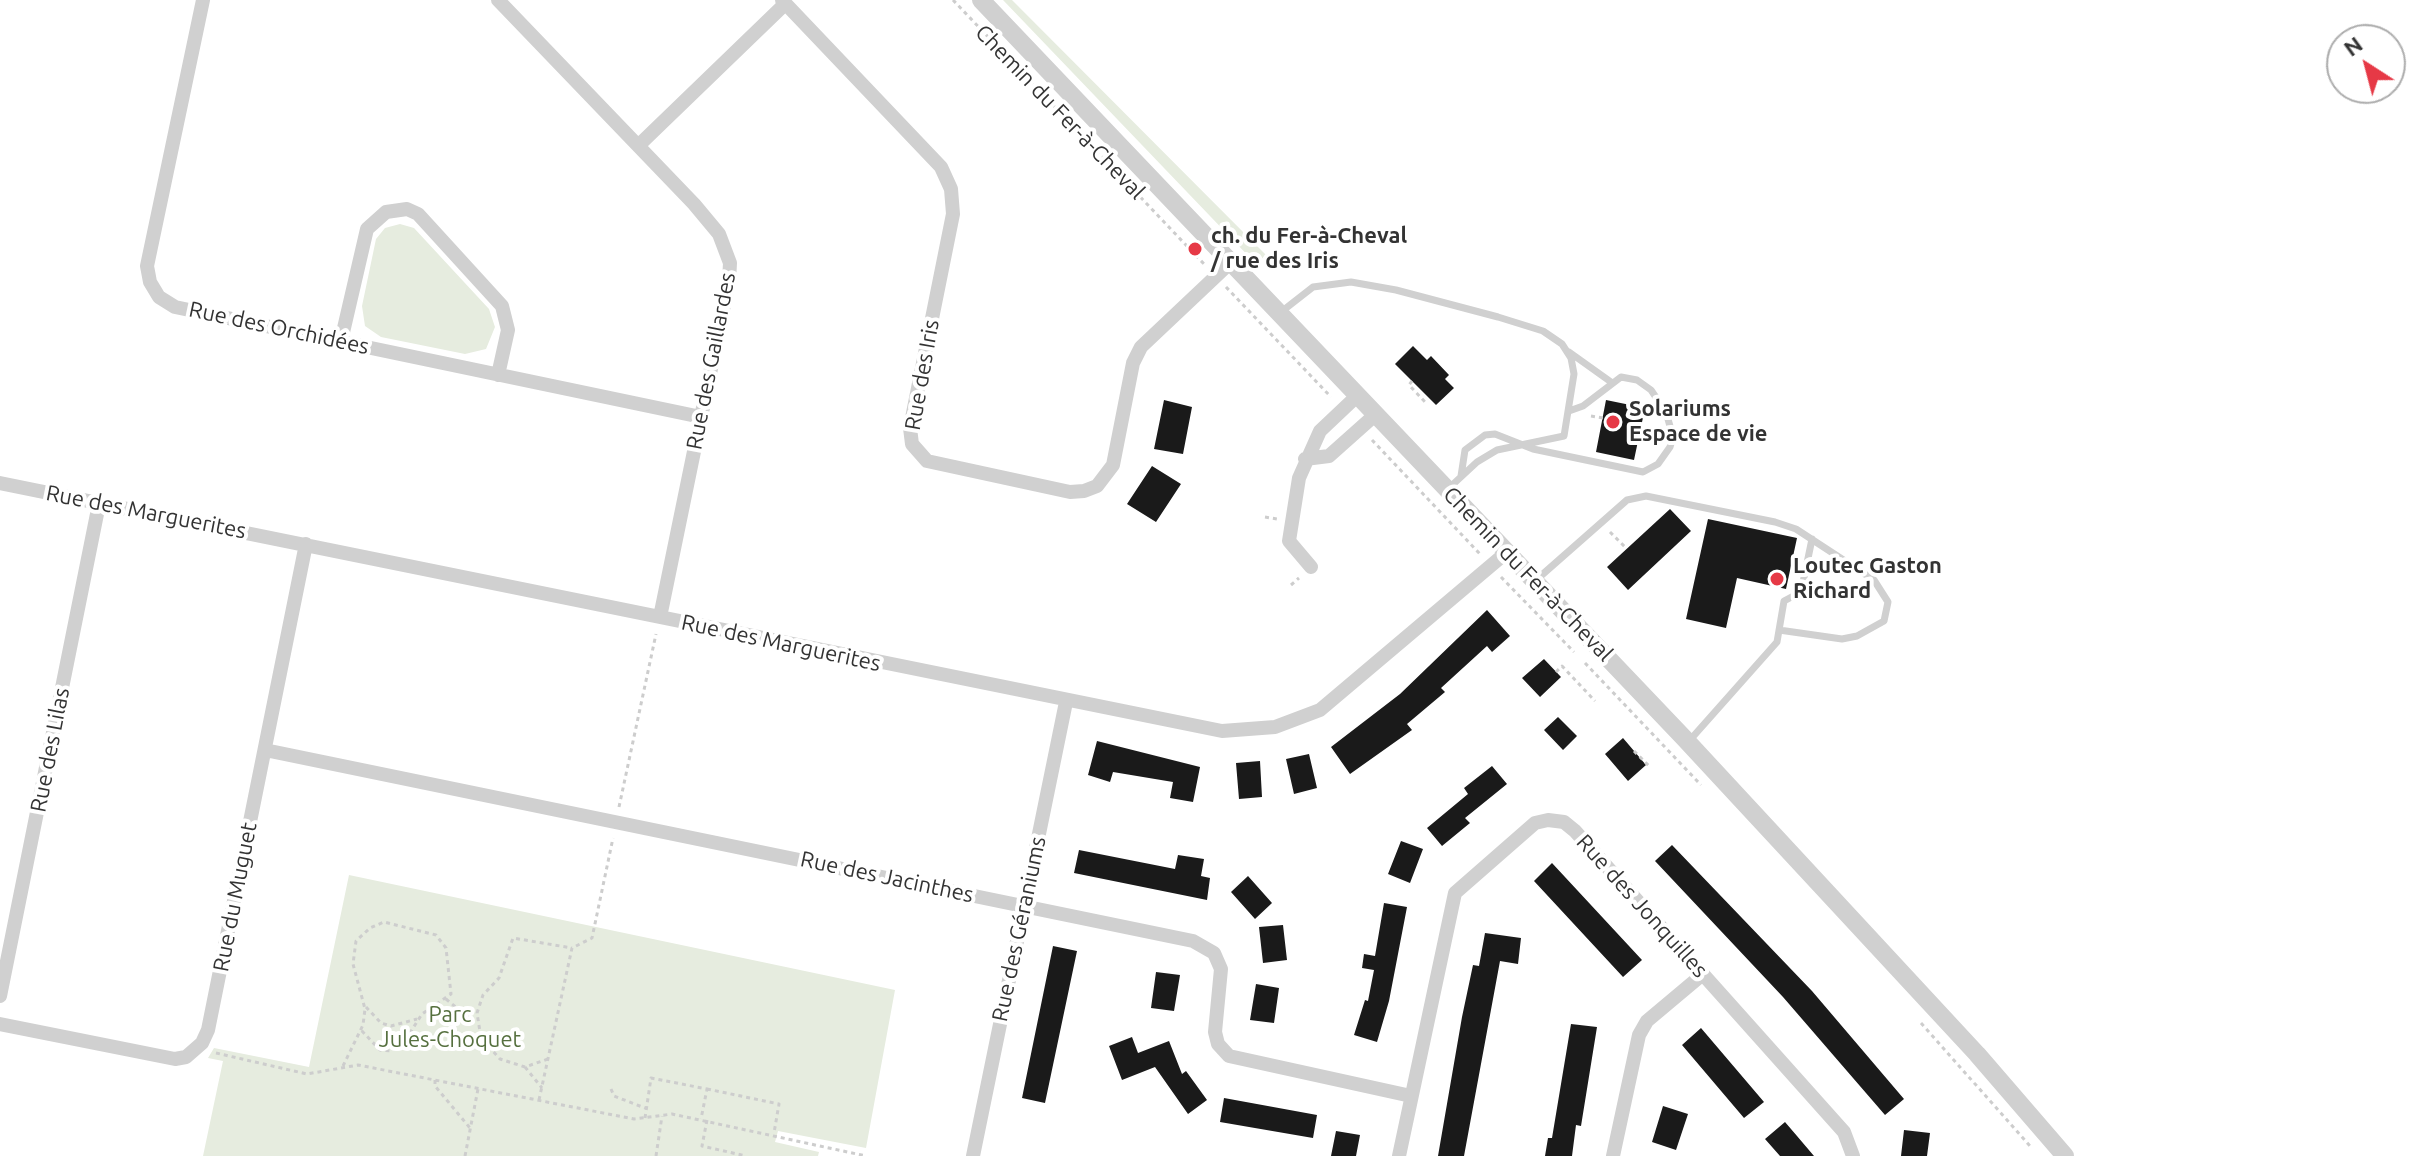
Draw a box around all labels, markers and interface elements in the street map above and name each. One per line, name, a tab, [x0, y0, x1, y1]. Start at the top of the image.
street label: Chemin du Fer-à-Cheval	[970, 19, 1150, 205]
north arrow	[2326, 24, 2406, 104]
text: N	[2339, 31, 2367, 61]
place label: ch. du Fer-à-Cheval / rue des Iris	[1211, 223, 1407, 274]
marker: ch. du Fer-à-Cheval / rue des Iris	[1186, 240, 1204, 258]
street label: Rue des Gaillardes	[681, 270, 741, 452]
street label: Rue des Orchidées	[187, 296, 371, 360]
street label: Rue des Iris	[899, 318, 945, 432]
place label: Solariums Espace de vie	[1629, 396, 1767, 448]
marker: Solariums Espace de vie	[1604, 413, 1622, 431]
street label: Rue des Marguerites	[44, 480, 248, 544]
street label: Chemin du Fer-à-Cheval	[1438, 481, 1618, 667]
place label: Loutec Gaston Richard	[1793, 553, 1942, 604]
marker: Loutec Gaston Richard	[1768, 570, 1786, 588]
street label: Rue des Marguerites	[679, 609, 883, 677]
street label: Rue des Lilas	[25, 686, 75, 814]
street label: Rue du Muguet	[208, 820, 262, 974]
street label: Rue des Jonquilles	[1571, 829, 1713, 983]
street label: Rue des Géraniums	[987, 834, 1051, 1024]
street label: Rue des Jacinthes	[798, 846, 976, 908]
park label: Parc Jules-Choquet	[379, 1002, 521, 1054]

